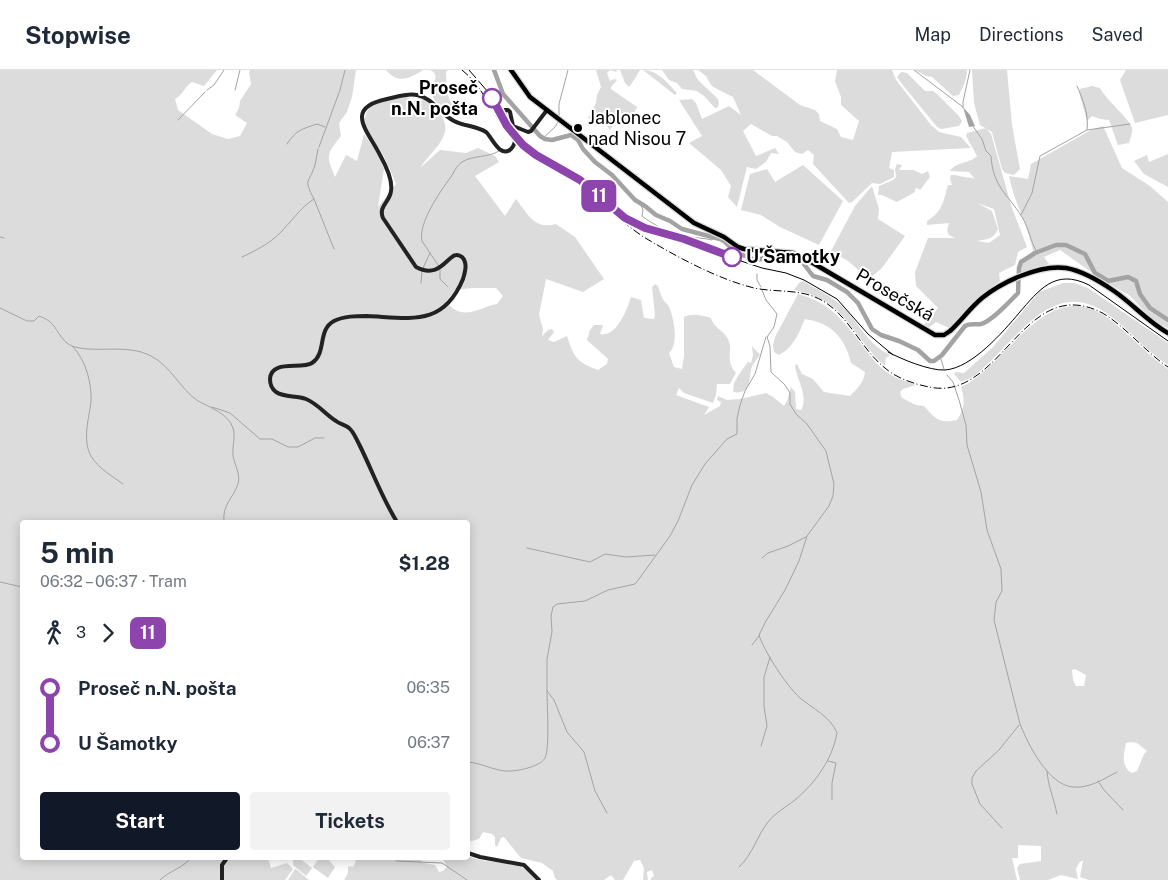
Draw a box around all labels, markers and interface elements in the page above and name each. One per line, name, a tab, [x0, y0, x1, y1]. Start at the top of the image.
text: Stopwise	[25, 21, 131, 49]
text: Map	[914, 24, 951, 45]
text: Directions	[979, 24, 1064, 45]
text: Saved	[1092, 24, 1143, 45]
place label: Proseč n.N. pošta	[391, 77, 478, 119]
marker: Proseč n.N. pošta	[482, 88, 502, 108]
place label: Jablonec nad Nisou 7	[588, 107, 686, 149]
marker: Jablonec nad Nisou 7	[572, 122, 584, 134]
line badge: 11	[576, 180, 622, 212]
text: 11	[591, 185, 607, 206]
place label: U Šamotky	[746, 245, 840, 267]
marker: U Šamotky	[722, 247, 742, 267]
street label: Prosečská	[853, 264, 938, 325]
text: 5 min	[40, 536, 114, 569]
text: $1.28	[399, 552, 450, 574]
text: 06:32 – 06:37 · Tram	[40, 572, 187, 591]
icon: walk	[40, 619, 68, 647]
icon: forward	[94, 619, 122, 647]
text: 11	[140, 622, 156, 643]
text: 3	[76, 623, 86, 642]
text: Proseč n.N. pošta	[78, 677, 236, 699]
text: 06:35	[406, 678, 450, 697]
text: U Šamotky	[78, 732, 177, 754]
text: 06:37	[407, 733, 450, 752]
button: Start	[40, 792, 240, 850]
button: Tickets	[250, 792, 450, 850]

